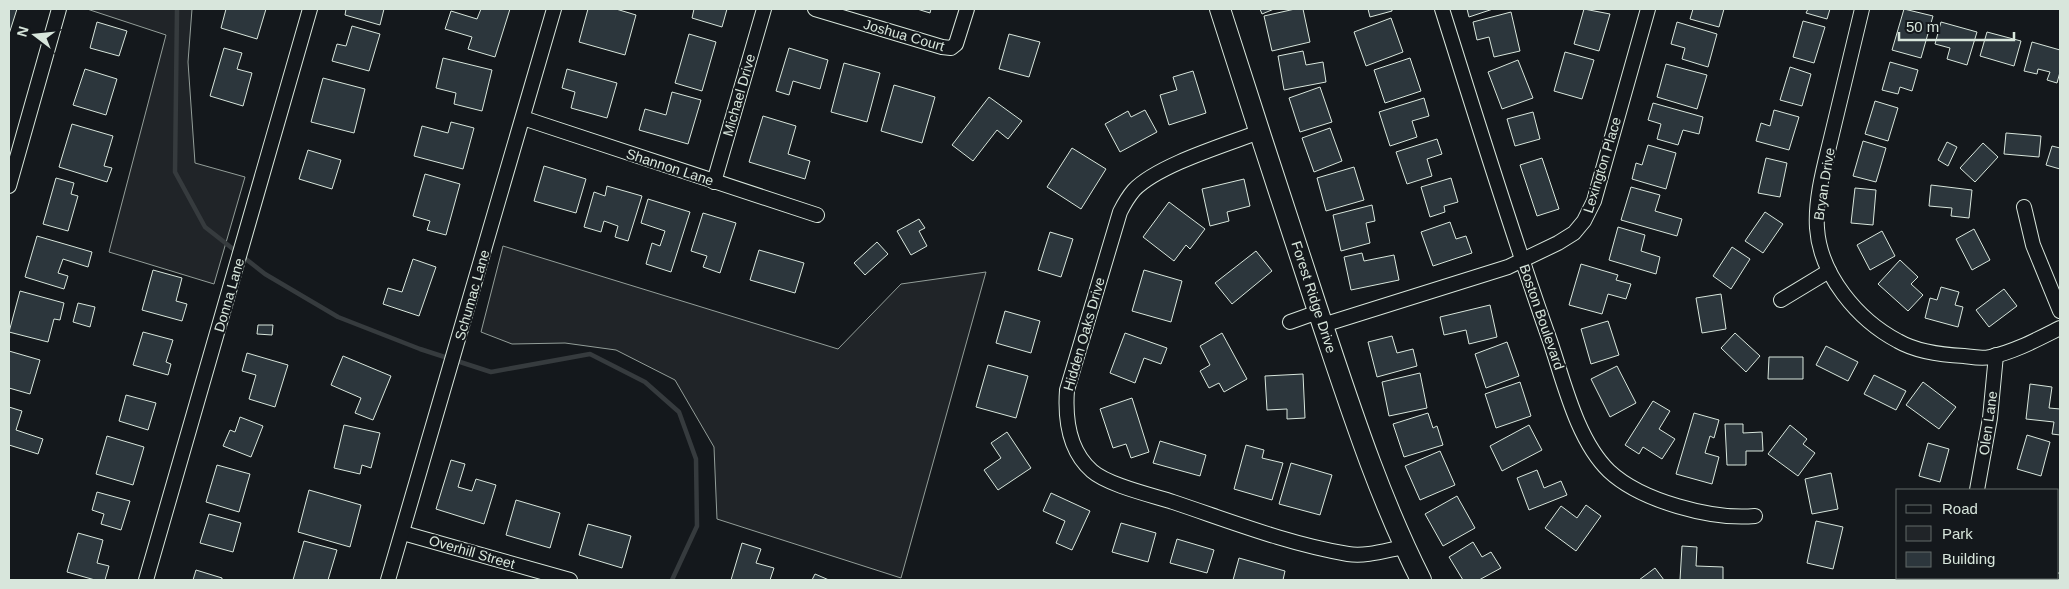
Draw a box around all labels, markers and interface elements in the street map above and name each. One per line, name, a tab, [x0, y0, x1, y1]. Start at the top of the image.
north arrow	[10, 10, 60, 60]
scale bar	[1899, 10, 2014, 42]
street label: Joshua Court	[862, 16, 946, 54]
text: 50 m	[1906, 18, 1939, 35]
text: N	[13, 24, 32, 38]
street label: Michael Drive	[720, 52, 758, 138]
street label: Lexington Place	[1580, 115, 1624, 215]
street label: Shannon Lane	[624, 145, 716, 189]
street label: Bryan Drive	[1810, 146, 1838, 221]
street label: Forest Ridge Drive	[1288, 239, 1340, 355]
street label: Schumac Lane	[451, 248, 493, 342]
street label: Donna Lane	[211, 256, 247, 334]
street label: Boston Boulevard	[1516, 262, 1568, 372]
street label: Hidden Oaks Drive	[1060, 275, 1108, 393]
street label: Olen Lane	[1976, 390, 2000, 456]
legend	[1896, 489, 2059, 579]
text: Road	[1942, 500, 1978, 517]
text: Park	[1942, 525, 1973, 542]
street label: Overhill Street	[427, 532, 517, 572]
text: Building	[1942, 550, 1995, 567]

